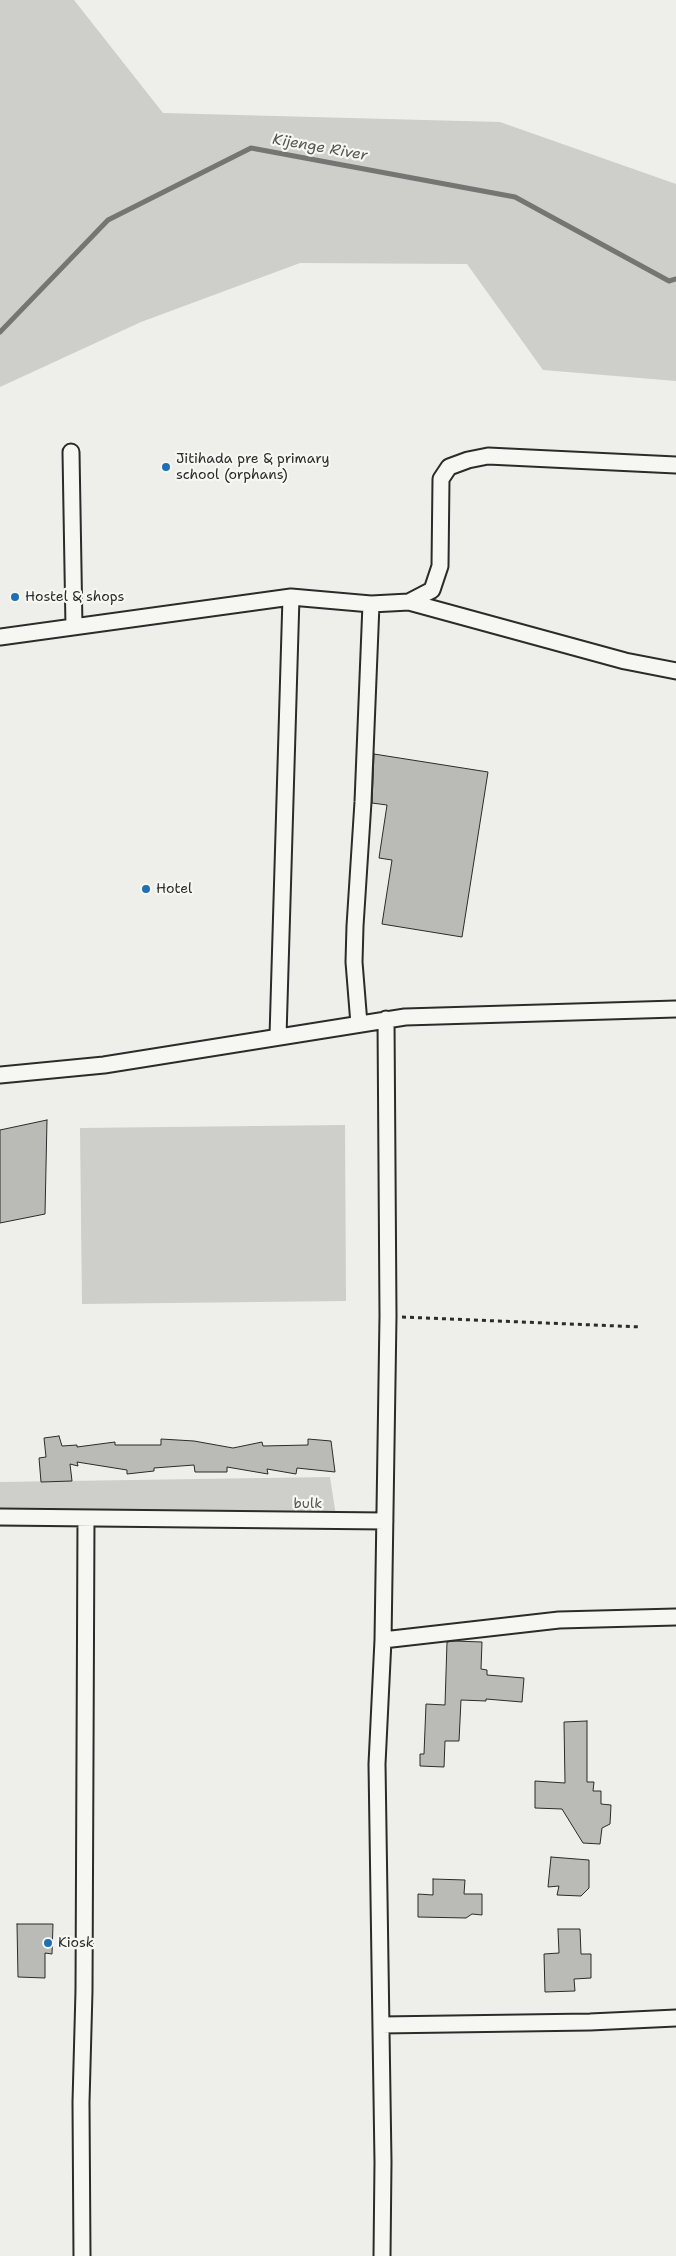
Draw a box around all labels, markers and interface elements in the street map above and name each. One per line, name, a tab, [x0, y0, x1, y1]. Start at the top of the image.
water label: Kijenge River	[271, 131, 369, 165]
place label: Jitihada pre & primary school (orphans)	[176, 451, 329, 484]
marker: Jitihada pre & primary school (orphans)	[160, 461, 172, 473]
place label: Hostel & shops	[25, 589, 124, 605]
marker: Hostel & shops	[9, 591, 21, 603]
place label: Hotel	[156, 881, 192, 897]
marker: Hotel	[140, 883, 152, 895]
park label: bulk	[294, 1496, 322, 1512]
place label: Kiosk	[58, 1935, 94, 1951]
marker: Kiosk	[42, 1937, 54, 1949]

